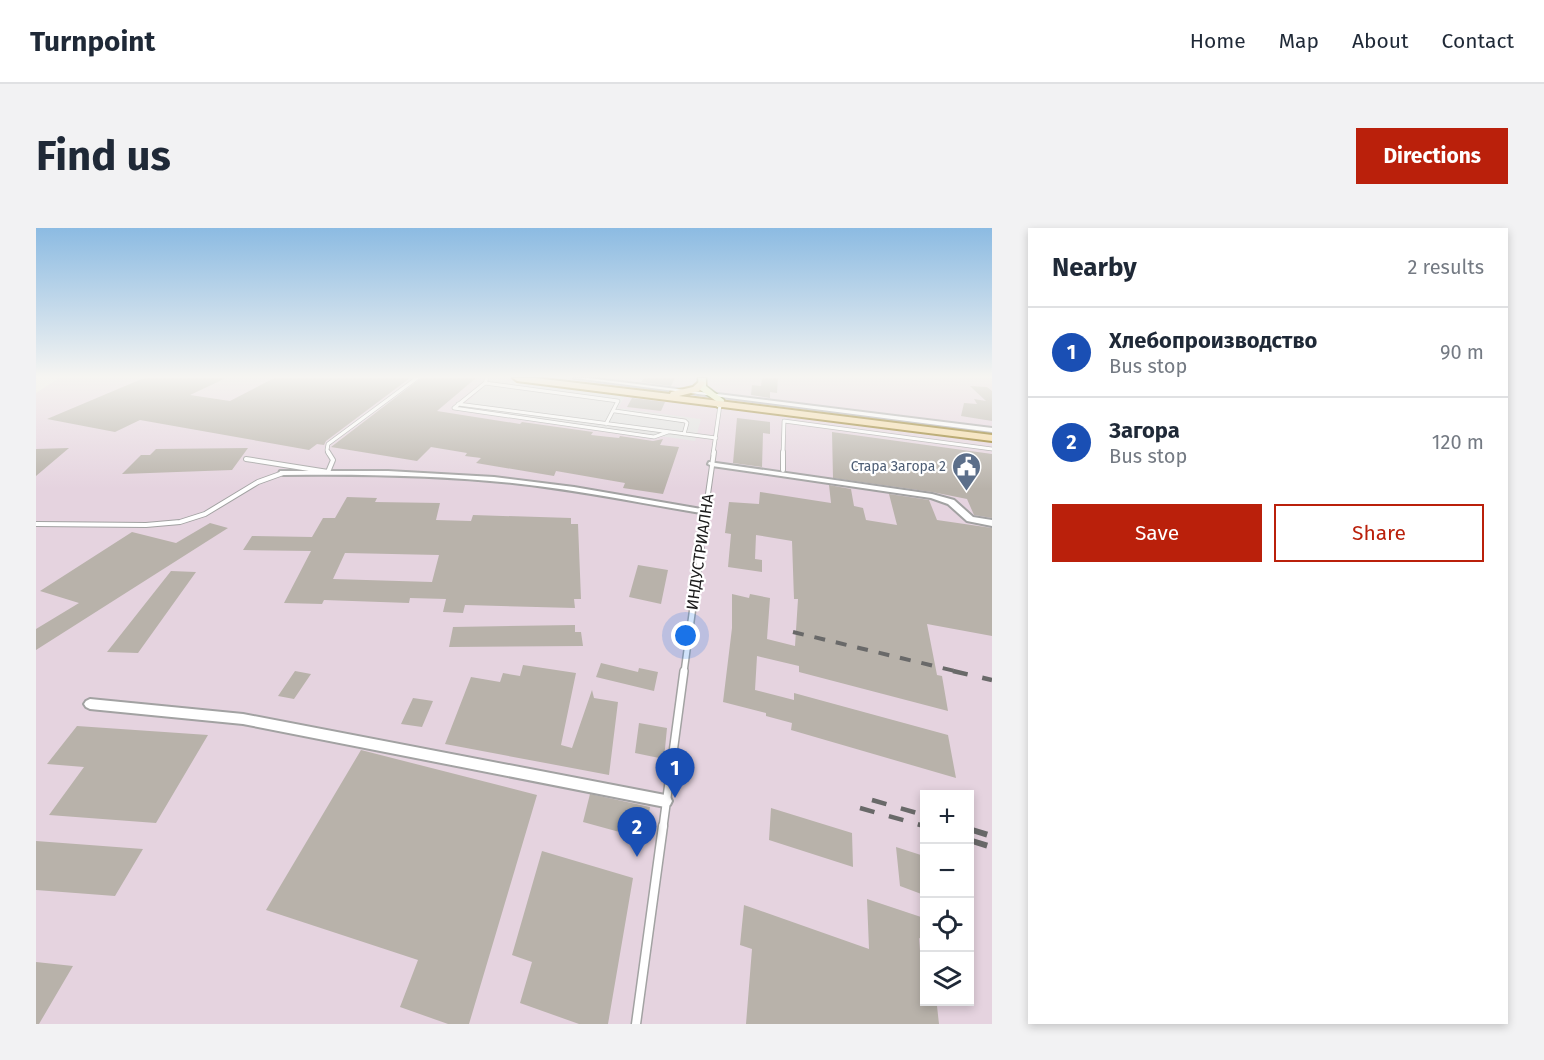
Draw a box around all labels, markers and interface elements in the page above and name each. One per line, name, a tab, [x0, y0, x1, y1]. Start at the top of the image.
text: Turnpoint	[30, 25, 155, 58]
text: Home	[1190, 28, 1246, 54]
text: Map	[1279, 28, 1319, 54]
text: About	[1352, 28, 1409, 54]
text: Contact	[1442, 28, 1514, 54]
button: Directions	[1356, 128, 1508, 184]
text: Find us	[36, 131, 171, 181]
text: Nearby	[1052, 252, 1137, 283]
text: 2 results	[1407, 255, 1484, 279]
text: Хлебопроизводство	[1109, 327, 1317, 354]
text: 1	[1067, 340, 1076, 364]
text: 90 m	[1440, 340, 1484, 364]
text: Bus stop	[1109, 354, 1187, 378]
text: Загора	[1109, 417, 1180, 444]
text: 2	[1066, 430, 1077, 454]
text: 120 m	[1432, 430, 1484, 454]
text: Bus stop	[1109, 444, 1187, 468]
public building icon: Стара Загора 2	[951, 450, 983, 492]
place label: Стара Загора 2	[851, 458, 946, 475]
street label: ИНДУСТРИАЛНА	[682, 492, 718, 611]
button: Save	[1052, 504, 1262, 562]
button: Share	[1274, 504, 1484, 562]
your location	[671, 621, 700, 650]
pin: 1	[656, 748, 694, 798]
map controls	[920, 790, 974, 1006]
button: +	[920, 790, 974, 844]
pin: 2	[618, 808, 656, 857]
button: −	[920, 844, 974, 898]
button: locate	[920, 898, 974, 952]
button: layers	[920, 952, 974, 1006]

